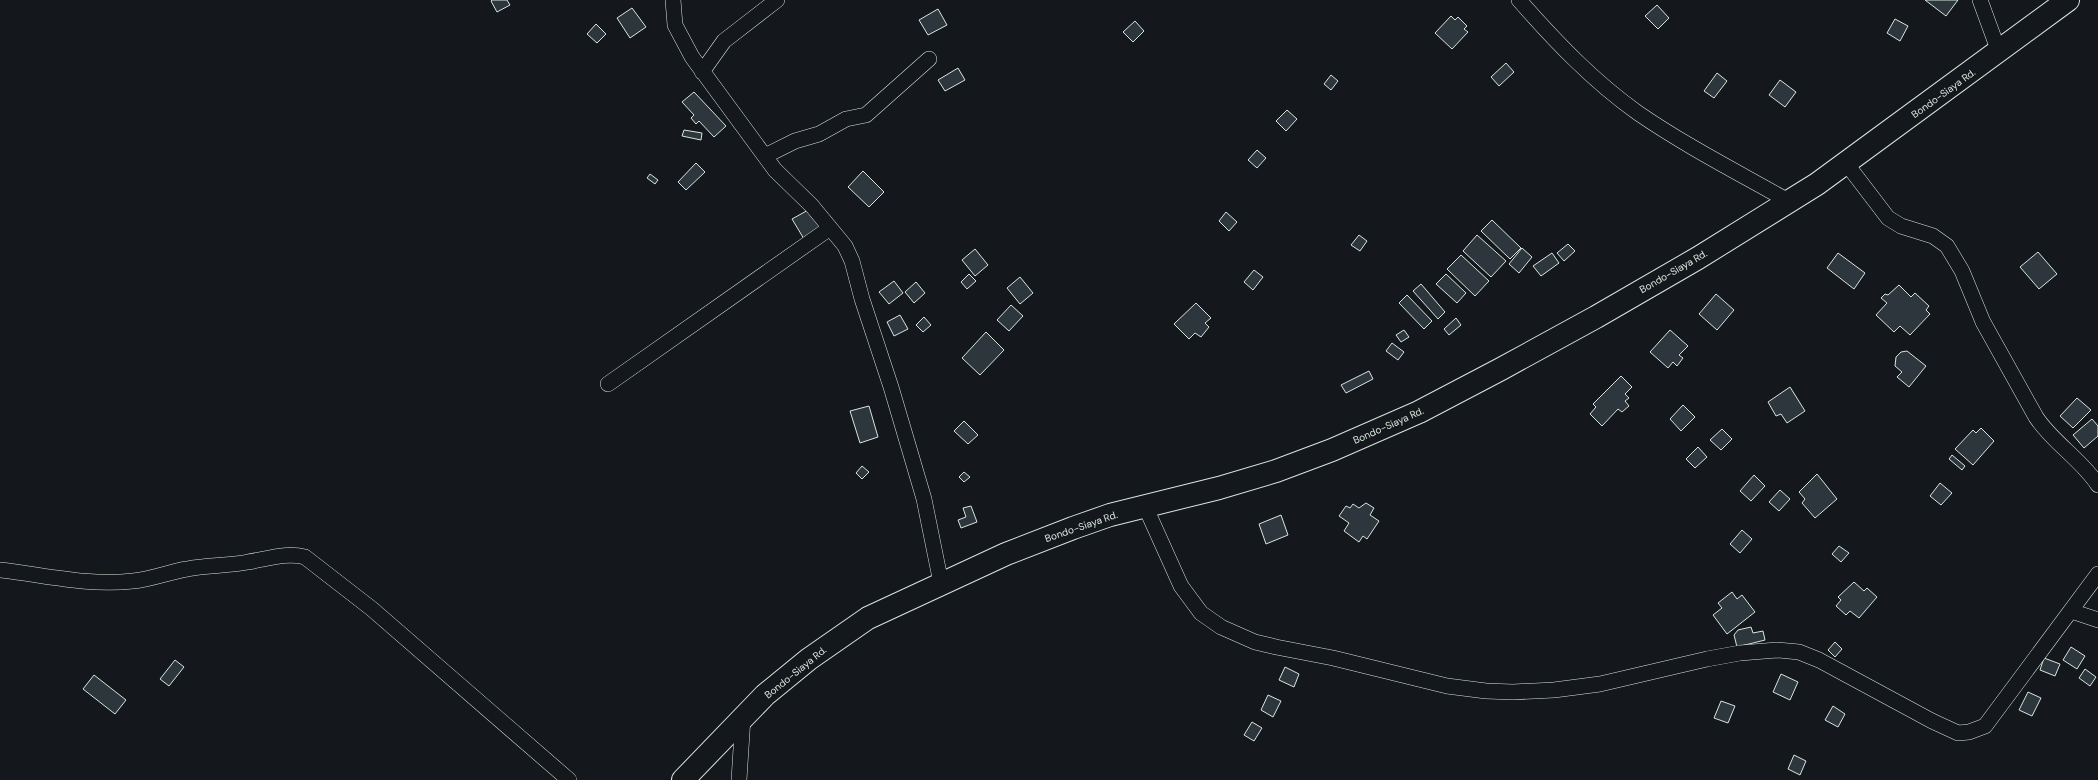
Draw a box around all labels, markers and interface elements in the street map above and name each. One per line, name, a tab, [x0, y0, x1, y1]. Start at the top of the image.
street label: Bondo-Siaya Rd.	[1909, 66, 1978, 121]
street label: Bondo-Siaya Rd.	[1637, 247, 1709, 296]
street label: Bondo-Siaya Rd.	[1351, 404, 1426, 447]
street label: Bondo-Siaya Rd.	[1043, 508, 1119, 545]
street label: Bondo-Siaya Rd.	[762, 643, 829, 701]

